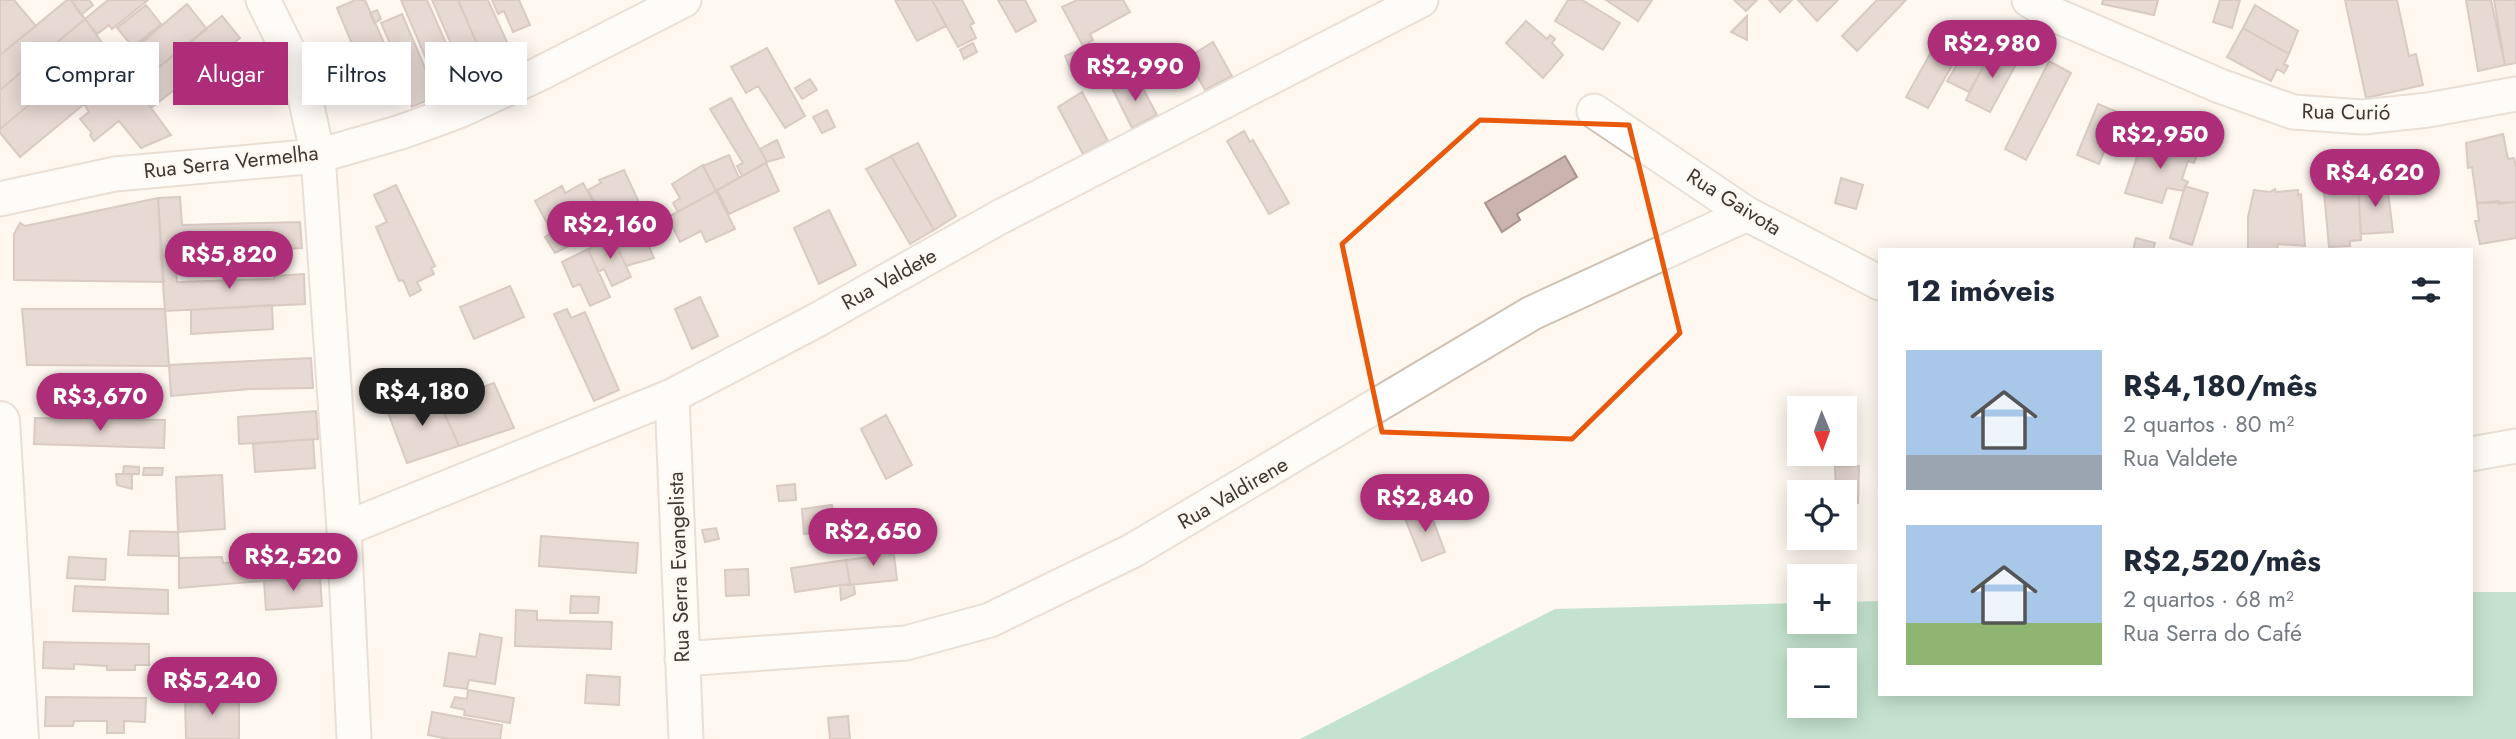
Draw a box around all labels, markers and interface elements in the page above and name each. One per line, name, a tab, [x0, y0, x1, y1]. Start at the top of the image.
pin: R$2,980	[1927, 20, 2057, 80]
text: R$2,980	[1944, 26, 2040, 60]
chip: Comprar	[21, 42, 159, 105]
chip: Alugar	[173, 42, 288, 105]
chip: Filtros	[302, 42, 411, 105]
chip: Novo	[425, 42, 527, 105]
pin: R$2,990	[1070, 43, 1200, 103]
text: R$2,990	[1086, 49, 1184, 83]
street label: Rua Curió	[2301, 96, 2391, 128]
pin: R$2,950	[2095, 111, 2225, 171]
text: R$2,950	[2111, 117, 2209, 151]
street label: Rua Serra Vermelha	[142, 138, 320, 186]
pin: R$4,620	[2310, 150, 2440, 209]
text: R$4,620	[2326, 155, 2424, 189]
street label: Rua Gaivota	[1681, 161, 1787, 243]
pin: R$2,160	[545, 202, 675, 261]
text: R$2,160	[563, 207, 657, 241]
pin: R$5,820	[164, 232, 294, 291]
text: R$5,820	[181, 237, 277, 271]
street label: Rua Valdete	[836, 240, 942, 317]
text: 12 imóveis	[1906, 269, 2055, 312]
icon: filters	[2407, 271, 2445, 309]
text: R$4,180/mês	[2123, 364, 2317, 407]
pin: R$4,180	[357, 368, 487, 428]
pin: R$3,670	[35, 374, 165, 433]
text: R$4,180	[375, 374, 469, 408]
icon: home	[1962, 378, 2046, 462]
text: R$3,670	[52, 379, 148, 413]
north arrow	[1787, 396, 1857, 466]
map controls	[1787, 396, 1857, 718]
text: 2 quartos · 80 m²	[2123, 407, 2294, 441]
text: Rua Valdete	[2123, 441, 2237, 475]
street label: Rua Valdirene	[1172, 449, 1294, 537]
street label: Rua Serra Evangelista	[661, 471, 697, 663]
pin: R$2,840	[1360, 475, 1490, 534]
text: R$2,840	[1376, 480, 1474, 514]
button: locate	[1787, 480, 1857, 550]
pin: R$2,650	[808, 508, 938, 568]
text: R$2,650	[824, 514, 922, 548]
pin: R$2,520	[228, 534, 358, 593]
text: R$2,520	[245, 539, 341, 573]
text: R$2,520/mês	[2123, 539, 2321, 582]
icon: home	[1962, 553, 2046, 637]
button: +	[1787, 564, 1857, 634]
text: 2 quartos · 68 m²	[2123, 582, 2294, 616]
text: Rua Serra do Café	[2123, 616, 2302, 650]
button: −	[1787, 648, 1857, 718]
pin: R$5,240	[147, 658, 277, 717]
text: R$5,240	[163, 663, 261, 697]

